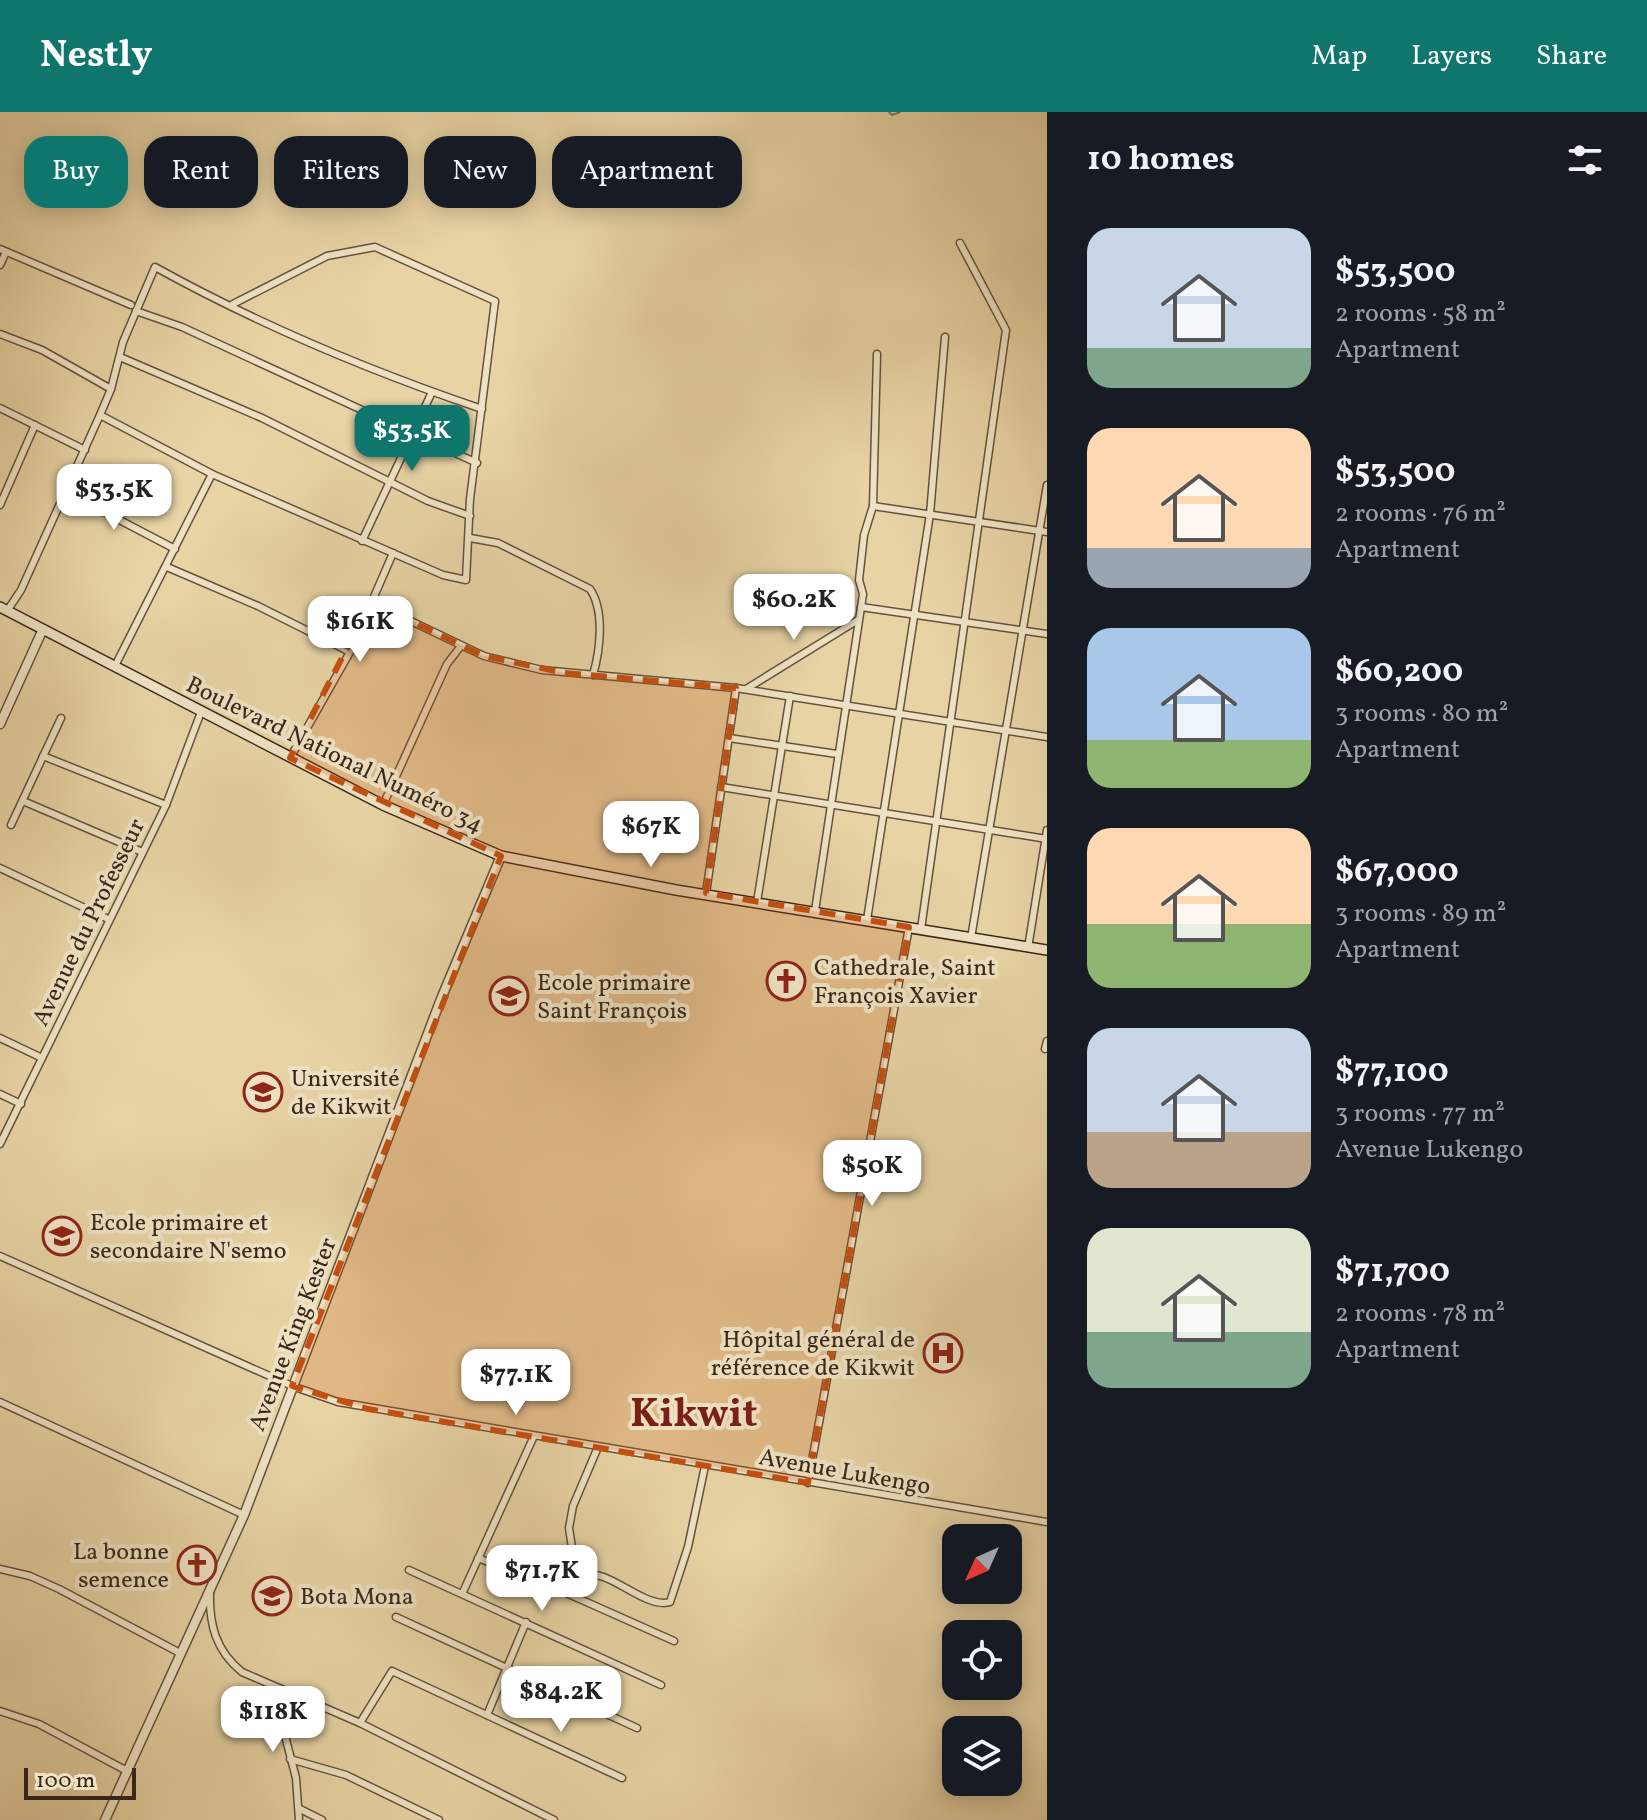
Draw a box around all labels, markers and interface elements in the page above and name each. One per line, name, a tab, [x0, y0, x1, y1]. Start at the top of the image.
text: Nestly	[40, 30, 153, 83]
text: Map	[1311, 37, 1367, 76]
text: Layers	[1411, 37, 1492, 76]
text: Share	[1536, 37, 1607, 76]
chip: Buy	[24, 136, 128, 208]
chip: Rent	[144, 136, 258, 208]
chip: Filters	[274, 136, 408, 208]
chip: New	[424, 136, 536, 208]
chip: Apartment	[552, 136, 742, 208]
text: 10 homes	[1087, 137, 1235, 184]
icon: filters	[1563, 138, 1607, 182]
text: $53,500	[1335, 249, 1455, 296]
icon: home	[1151, 260, 1247, 356]
text: 2 rooms · 58 m²	[1335, 296, 1506, 332]
text: Apartment	[1335, 332, 1460, 368]
pin: $53.5K	[347, 405, 477, 473]
text: $53.5K	[373, 413, 451, 449]
text: $53,500	[1335, 449, 1455, 496]
icon: home	[1151, 460, 1247, 556]
pin: $53.5K	[49, 464, 179, 532]
text: $53.5K	[75, 472, 153, 508]
text: 2 rooms · 76 m²	[1335, 496, 1506, 532]
text: Apartment	[1335, 532, 1460, 568]
pin: $60.2K	[729, 574, 859, 642]
text: $60.2K	[752, 582, 836, 618]
pin: $161K	[304, 596, 416, 664]
text: $161K	[326, 604, 394, 640]
text: $60,200	[1335, 649, 1463, 696]
icon: home	[1151, 660, 1247, 756]
street label: Boulevard National Numéro 34	[180, 669, 488, 843]
text: 3 rooms · 80 m²	[1335, 696, 1508, 732]
text: Apartment	[1335, 732, 1460, 768]
pin: $67K	[604, 801, 698, 869]
text: $67K	[621, 809, 681, 845]
street label: Avenue du Professeur	[25, 813, 155, 1032]
text: $67,000	[1335, 849, 1459, 896]
icon: home	[1151, 860, 1247, 956]
text: 3 rooms · 89 m²	[1335, 896, 1506, 932]
text: Apartment	[1335, 932, 1460, 968]
place label: Cathedrale, Saint François Xavier	[814, 952, 996, 1014]
church icon: Cathedrale, Saint François Xavier	[765, 960, 807, 1002]
place label: Ecole primaire Saint François	[537, 967, 691, 1029]
school or university icon: Ecole primaire Saint François	[488, 975, 530, 1017]
text: $77,100	[1335, 1049, 1449, 1096]
icon: home	[1151, 1060, 1247, 1156]
place label: Université de Kikwit	[291, 1063, 400, 1125]
school or university icon: Université de Kikwit	[242, 1071, 284, 1113]
text: 3 rooms · 77 m²	[1335, 1096, 1505, 1132]
text: Avenue Lukengo	[1335, 1132, 1523, 1168]
pin: $50K	[825, 1140, 919, 1208]
text: $50K	[841, 1148, 903, 1184]
place label: Ecole primaire et secondaire N'semo	[90, 1207, 287, 1269]
school or university icon: Ecole primaire et secondaire N'semo	[41, 1215, 83, 1257]
street label: Avenue King Kester	[241, 1233, 346, 1436]
text: $71,700	[1335, 1249, 1450, 1296]
icon: home	[1151, 1260, 1247, 1356]
text: 2 rooms · 78 m²	[1335, 1296, 1505, 1332]
place label: Hôpital général de référence de Kikwit	[711, 1324, 915, 1386]
hospital icon: Hôpital général de référence de Kikwit	[922, 1332, 964, 1374]
text: Apartment	[1335, 1332, 1460, 1368]
pin: $77.1K	[451, 1349, 581, 1417]
text: $77.1K	[479, 1357, 553, 1393]
district label: Kikwit	[630, 1388, 758, 1444]
street label: Avenue Lukengo	[756, 1441, 933, 1505]
north arrow	[942, 1524, 1022, 1604]
map controls	[942, 1524, 1022, 1796]
place label: La bonne semence	[73, 1536, 169, 1598]
church icon: La bonne semence	[176, 1544, 218, 1586]
pin: $71.7K	[477, 1545, 607, 1613]
text: $71.7K	[504, 1553, 580, 1589]
school or university icon: Bota Mona	[251, 1575, 293, 1617]
place label: Bota Mona	[300, 1581, 414, 1615]
button: locate	[942, 1620, 1022, 1700]
pin: $84.2K	[496, 1666, 626, 1734]
text: $84.2K	[519, 1674, 603, 1710]
pin: $118K	[217, 1686, 329, 1754]
text: $118K	[239, 1694, 307, 1730]
button: layers	[942, 1716, 1022, 1796]
scale bar	[24, 1764, 136, 1800]
text: 100 m	[36, 1766, 95, 1797]

